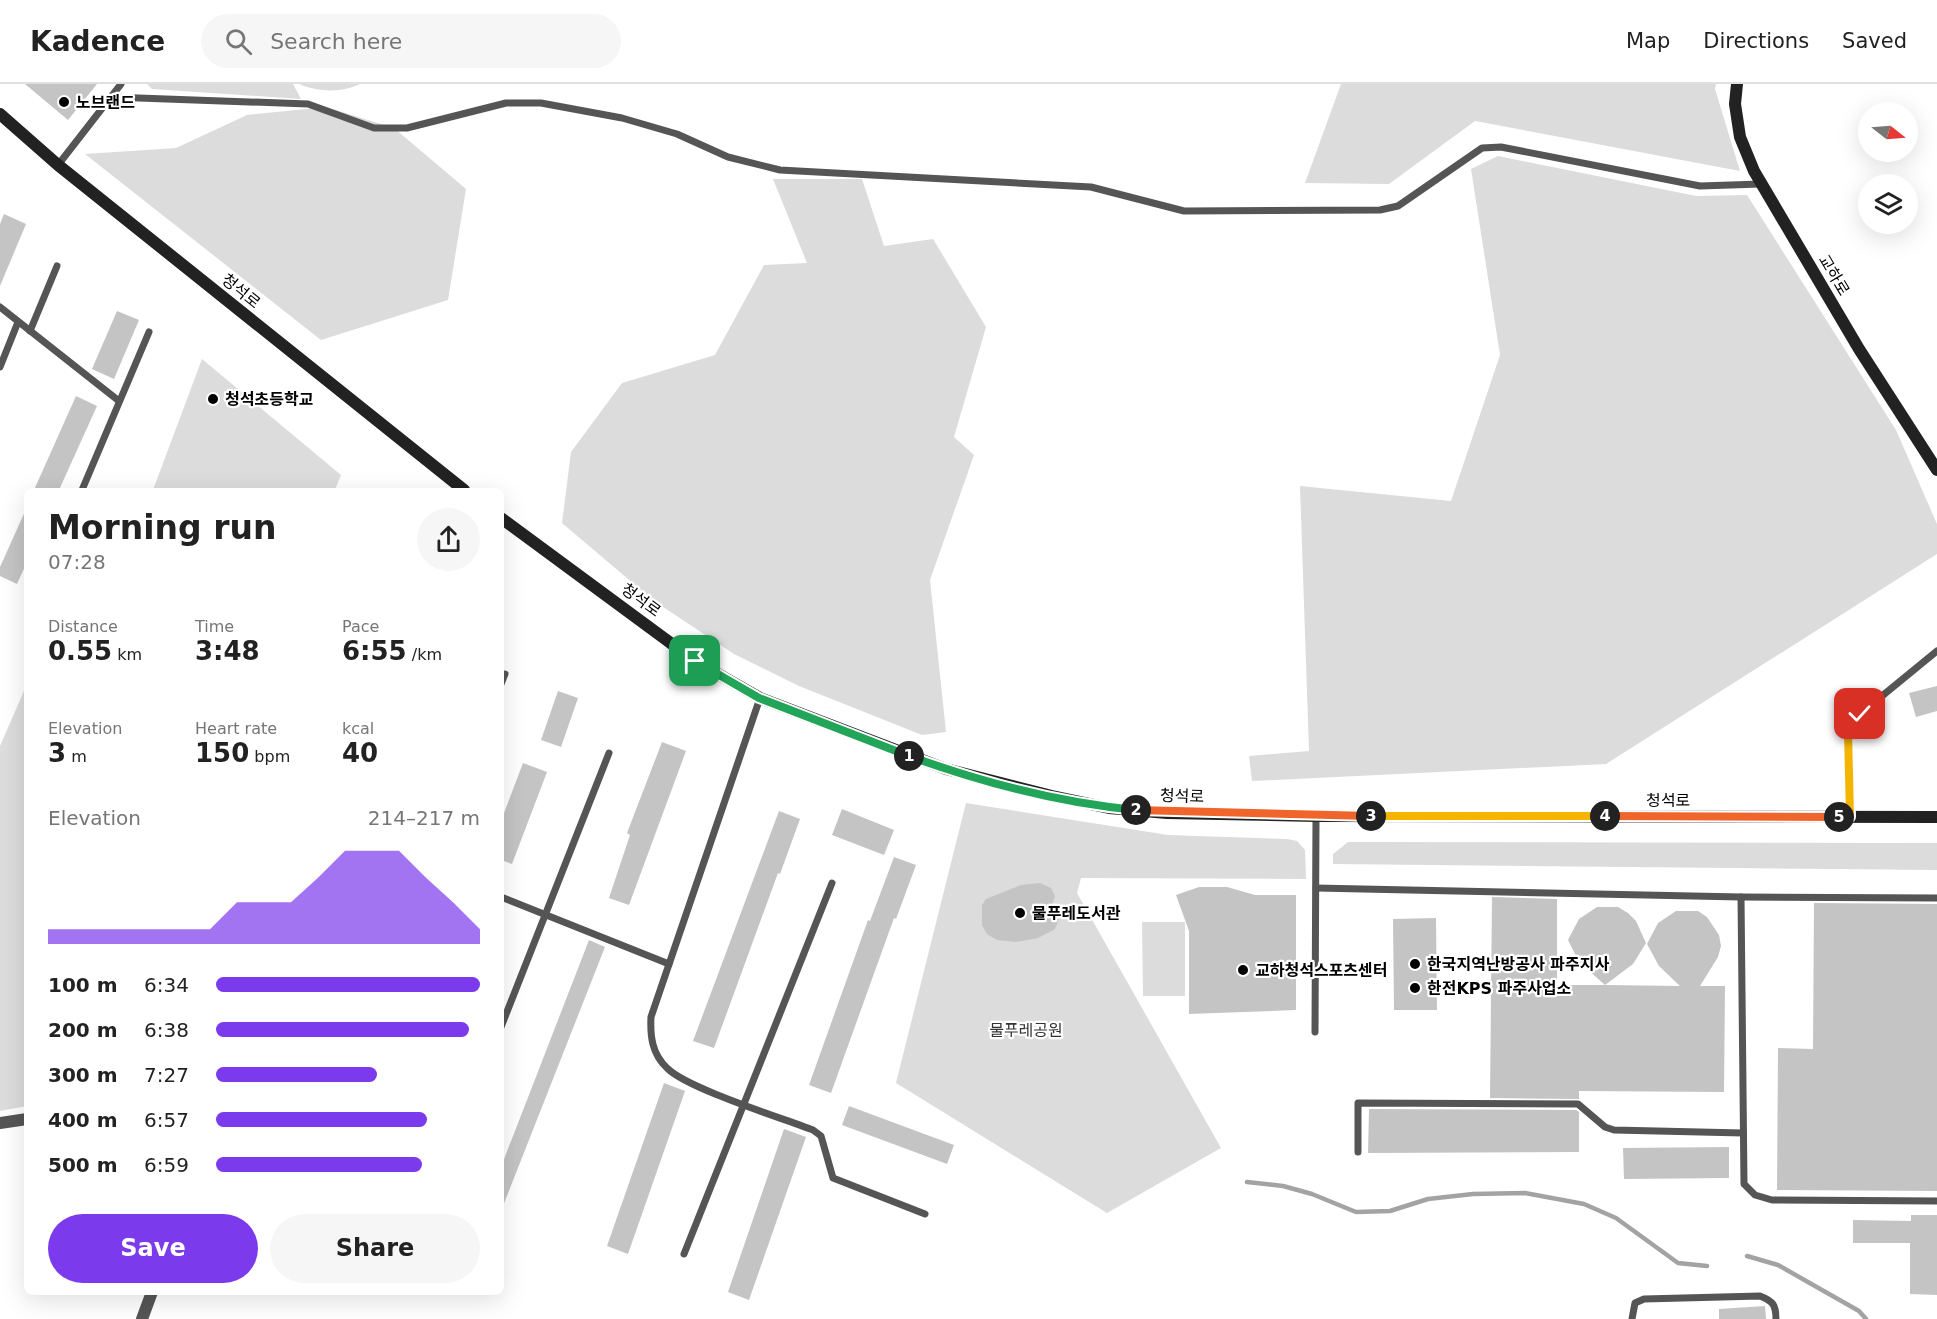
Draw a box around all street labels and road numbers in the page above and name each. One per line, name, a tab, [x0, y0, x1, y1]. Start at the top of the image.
street label: 교하로	[1814, 251, 1854, 299]
street label: 청석로	[218, 270, 264, 312]
street label: 청석로	[618, 579, 665, 621]
street label: 청석로	[1160, 786, 1205, 806]
street label: 청석로	[1646, 791, 1690, 810]

